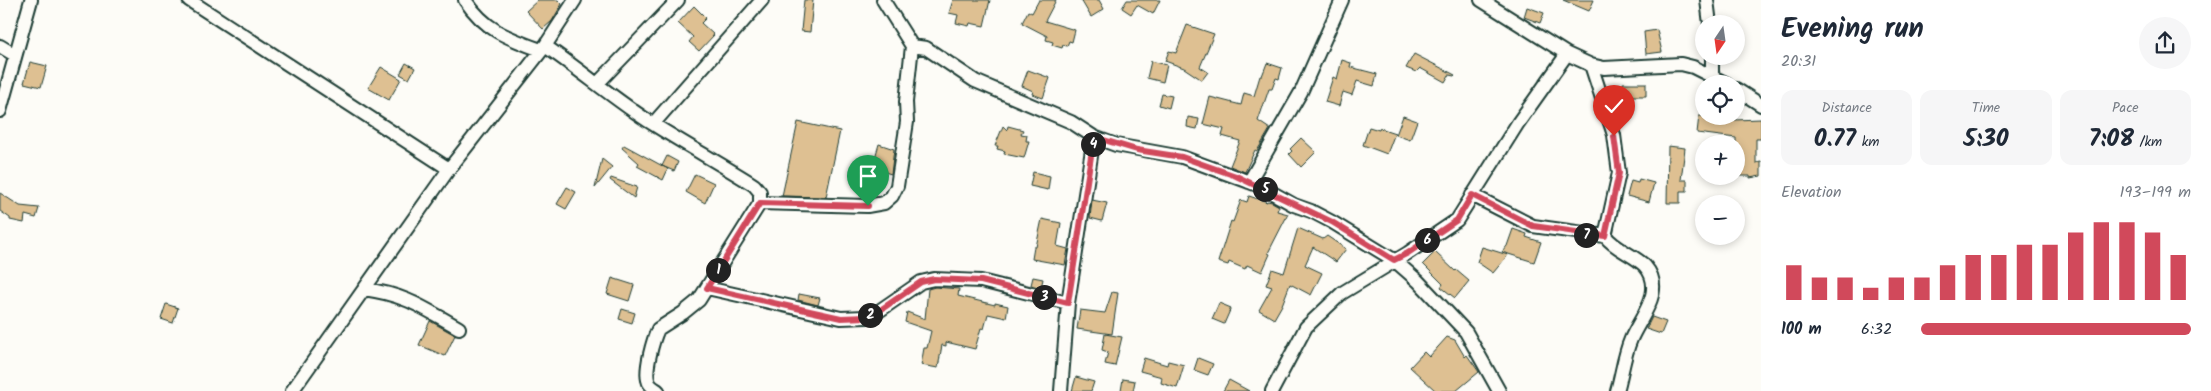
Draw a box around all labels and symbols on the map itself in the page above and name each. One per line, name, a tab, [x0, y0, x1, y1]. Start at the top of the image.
north arrow	[1695, 15, 1745, 65]
pin	[1593, 85, 1635, 136]
pin: 4	[1080, 132, 1106, 156]
pin	[847, 155, 889, 206]
pin: 5	[1252, 176, 1278, 202]
pin: 7	[1574, 222, 1598, 248]
pin: 6	[1414, 228, 1440, 252]
pin: 1	[706, 258, 730, 282]
pin: 3	[1032, 284, 1056, 310]
pin: 2	[858, 302, 882, 328]

